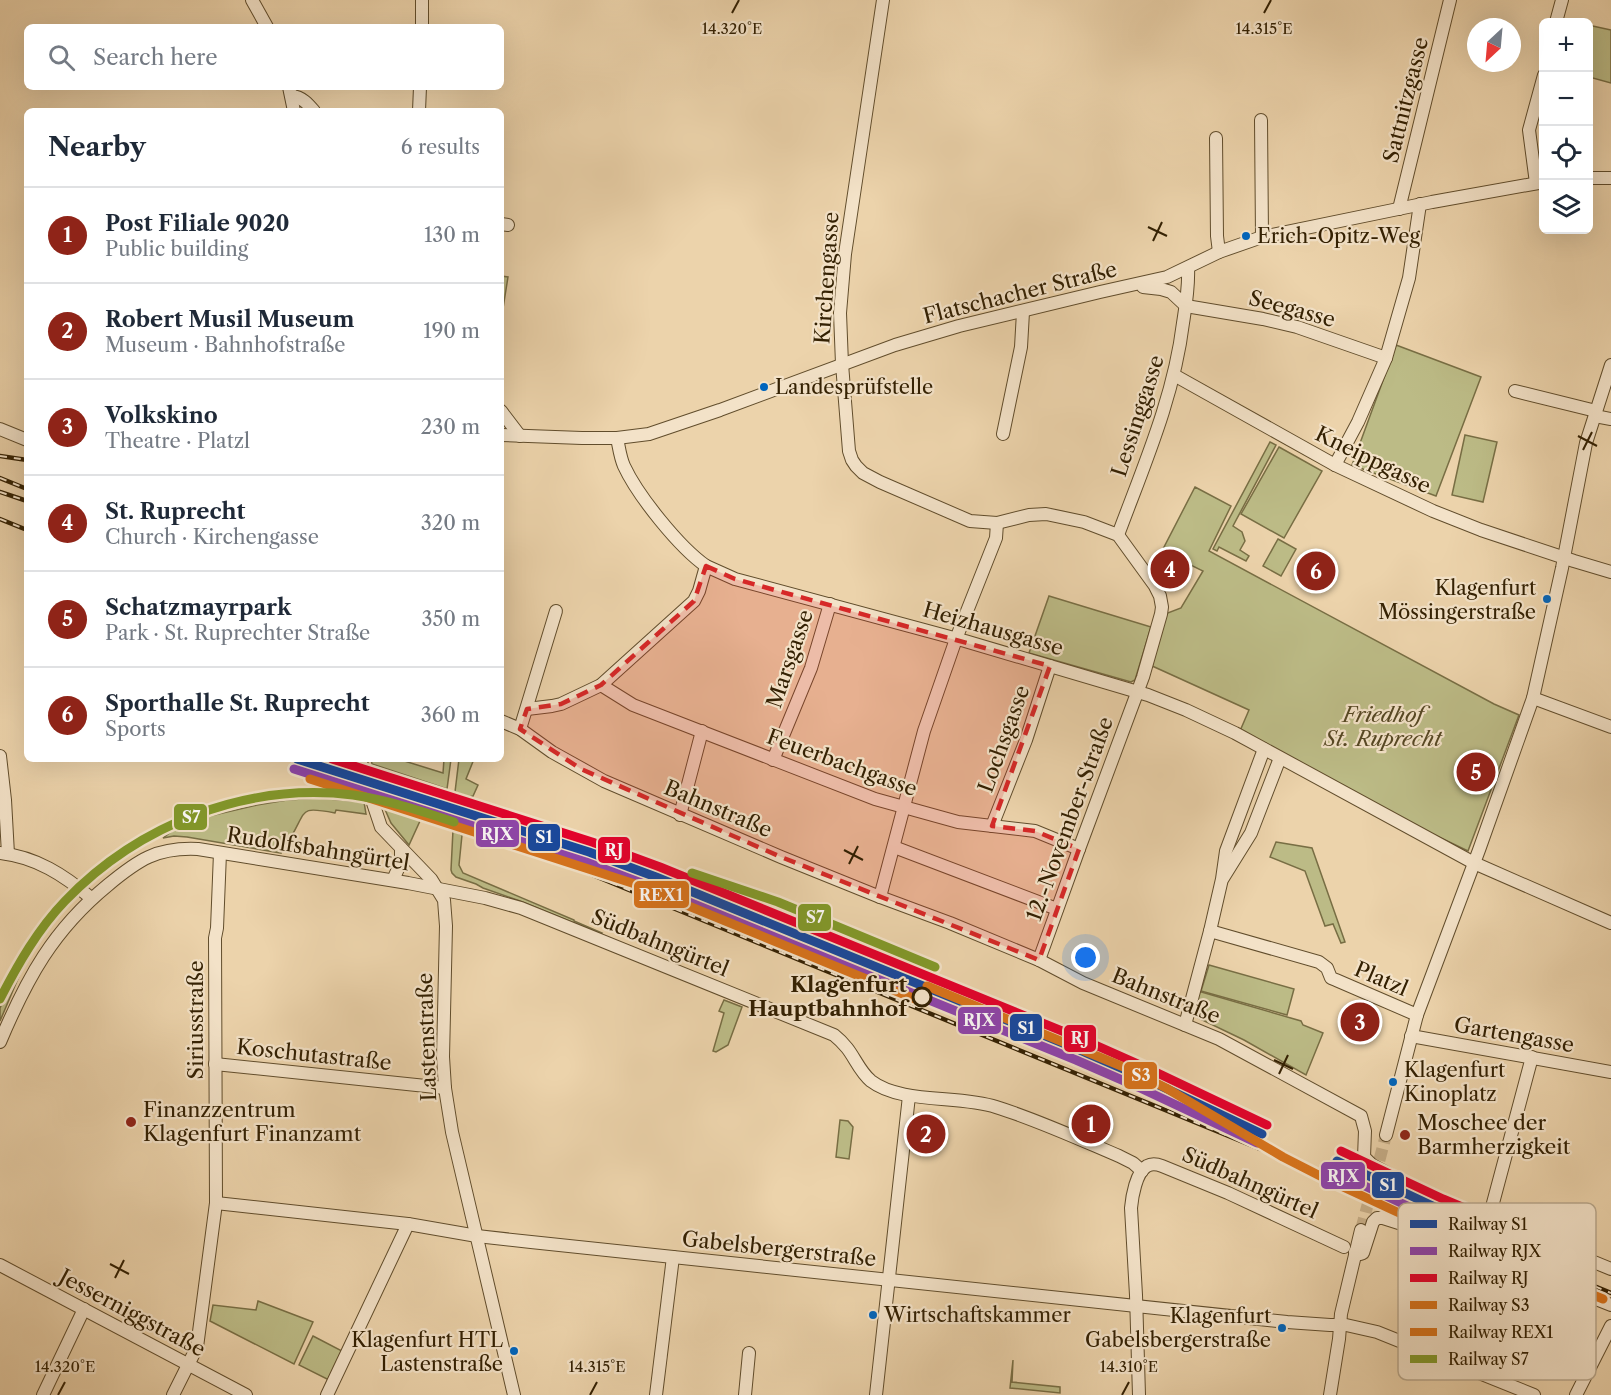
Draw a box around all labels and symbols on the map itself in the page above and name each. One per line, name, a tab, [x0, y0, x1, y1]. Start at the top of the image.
north arrow	[1467, 18, 1521, 72]
text: 14.320°E	[702, 19, 762, 38]
text: 14.315°E	[1236, 19, 1292, 38]
street label: Sattnitzgasse	[1378, 35, 1433, 165]
street label: Kirchengasse	[809, 211, 844, 345]
place label: Erich-Opitz-Weg	[1257, 224, 1420, 248]
marker: Erich-Opitz-Weg	[1240, 230, 1252, 242]
street label: Flatschacher Straße	[920, 256, 1119, 329]
street label: Seegasse	[1246, 285, 1338, 332]
street label: Lessinggasse	[1106, 352, 1169, 480]
place label: Landesprüfstelle	[775, 375, 933, 399]
marker: Landesprüfstelle	[758, 381, 770, 393]
street label: Kneippgasse	[1311, 421, 1435, 498]
pin: 4	[1150, 546, 1190, 592]
pin: 6	[1296, 548, 1336, 594]
place label: Klagenfurt Mössingerstraße	[1378, 576, 1536, 624]
marker: Klagenfurt Mössingerstraße	[1541, 593, 1553, 605]
street label: Heizhausgasse	[920, 597, 1066, 661]
street label: Marsgasse	[761, 606, 818, 711]
street label: Lochsgasse	[973, 682, 1034, 796]
park label: Friedhof St. Ruprecht	[1322, 702, 1443, 751]
street label: 12.-November-Straße	[1021, 713, 1118, 924]
street label: Feuerbachgasse	[764, 724, 921, 801]
pin: 5	[1456, 750, 1496, 794]
street label: Bahnstraße	[661, 775, 776, 842]
line badge: S7	[173, 803, 208, 831]
text: S7	[182, 807, 201, 827]
line badge: RJX	[475, 819, 520, 848]
street label: Rudolfsbahngürtel	[225, 822, 411, 875]
line badge: S1	[527, 823, 561, 852]
text: RJX	[481, 824, 514, 844]
text: S1	[535, 827, 554, 847]
line badge: RJ	[597, 836, 631, 864]
text: RJ	[605, 840, 623, 860]
line badge: REX1	[633, 880, 690, 909]
text: REX1	[639, 885, 684, 905]
line badge: S7	[797, 903, 832, 932]
street label: Südbahngürtel	[588, 904, 733, 981]
text: S7	[806, 907, 825, 927]
your location	[1071, 943, 1100, 972]
street label: Platzl	[1351, 956, 1412, 1001]
street label: Siriusstraße	[183, 961, 208, 1079]
street label: Bahnstraße	[1108, 962, 1224, 1029]
street label: Lastenstraße	[412, 972, 441, 1102]
place label: Klagenfurt Hauptbahnhof	[748, 972, 910, 1021]
marker: Klagenfurt Hauptbahnhof	[912, 987, 932, 1007]
pin: 3	[1340, 1000, 1380, 1044]
line badge: RJX	[957, 1006, 1002, 1035]
text: RJX	[963, 1010, 996, 1030]
street label: Gartengasse	[1452, 1012, 1576, 1057]
line badge: S1	[1009, 1013, 1043, 1042]
text: S1	[1017, 1018, 1036, 1038]
line badge: RJ	[1063, 1024, 1097, 1053]
text: RJ	[1071, 1028, 1089, 1048]
street label: Koschutastraße	[235, 1034, 393, 1075]
place label: Klagenfurt Kinoplatz	[1404, 1058, 1505, 1106]
line badge: S3	[1123, 1061, 1158, 1090]
text: S3	[1131, 1065, 1151, 1085]
marker: Klagenfurt Kinoplatz	[1387, 1076, 1399, 1088]
place label: Finanzzentrum Klagenfurt Finanzamt	[143, 1097, 362, 1146]
pin: 1	[1072, 1102, 1110, 1146]
place label: Moschee der Barmherzigkeit	[1417, 1110, 1571, 1159]
pin: 2	[906, 1112, 946, 1156]
marker: Finanzzentrum Klagenfurt Finanzamt	[124, 1115, 138, 1129]
marker: Moschee der Barmherzigkeit	[1398, 1128, 1412, 1142]
street label: Südbahngürtel	[1178, 1141, 1322, 1224]
line badge: RJX	[1320, 1161, 1366, 1190]
text: RJX	[1327, 1166, 1360, 1186]
line badge: S1	[1371, 1171, 1405, 1199]
text: S1	[1379, 1175, 1398, 1195]
legend	[1398, 1203, 1596, 1380]
text: Railway S1	[1448, 1214, 1528, 1234]
street label: Gabelsbergerstraße	[681, 1226, 877, 1271]
text: Railway RJX	[1448, 1241, 1542, 1261]
street label: Jesserniggstraße	[52, 1262, 210, 1362]
text: Railway RJ	[1448, 1268, 1529, 1288]
text: Railway S3	[1448, 1295, 1529, 1315]
place label: Wirtschaftskammer	[883, 1303, 1071, 1327]
place label: Klagenfurt Gabelsbergerstraße	[1085, 1304, 1271, 1352]
marker: Wirtschaftskammer	[867, 1309, 879, 1321]
marker: Klagenfurt Gabelsbergerstraße	[1276, 1322, 1288, 1334]
text: Railway REX1	[1448, 1322, 1553, 1342]
place label: Klagenfurt HTL Lastenstraße	[351, 1328, 503, 1376]
marker: Klagenfurt HTL Lastenstraße	[508, 1345, 520, 1357]
text: Railway S7	[1448, 1349, 1529, 1369]
text: 14.320°E	[35, 1357, 95, 1376]
text: 14.315°E	[569, 1357, 625, 1376]
text: 14.310°E	[1100, 1357, 1158, 1376]

